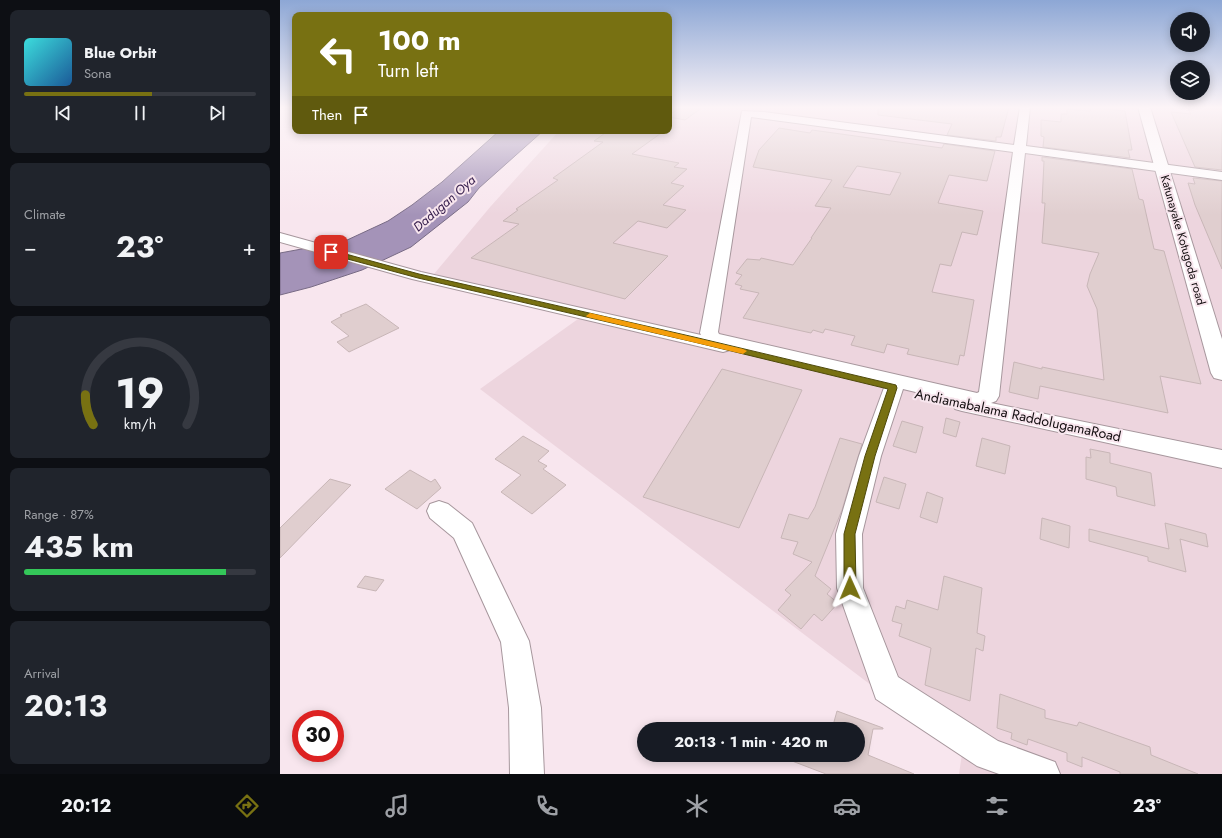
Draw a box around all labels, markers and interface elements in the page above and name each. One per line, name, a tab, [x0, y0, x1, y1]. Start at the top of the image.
map controls	[1170, 12, 1210, 100]
button: sound	[1170, 12, 1210, 52]
text: 100 m	[378, 20, 461, 61]
icon: left	[312, 28, 364, 80]
text: Blue Orbit	[84, 42, 156, 64]
text: Turn left	[378, 58, 438, 84]
button: layers	[1170, 60, 1210, 100]
text: Sona	[84, 64, 111, 83]
icon: previous	[52, 102, 74, 124]
icon: pause	[129, 102, 151, 124]
icon: next	[206, 102, 228, 124]
text: Then	[312, 104, 342, 126]
icon: arrive	[350, 104, 372, 126]
water label: Dadugan Oya	[409, 171, 480, 236]
street label: Katunayake Kotugoda road	[1156, 173, 1210, 307]
text: Climate	[24, 205, 65, 224]
text: 23°	[116, 225, 163, 268]
text: −	[24, 231, 37, 263]
text: +	[242, 231, 256, 263]
pin	[314, 235, 348, 269]
icon: arrive	[320, 241, 342, 263]
text: 19	[116, 363, 164, 424]
street label: Andiamabalama RaddolugamaRoad	[913, 383, 1123, 447]
text: km/h	[124, 414, 156, 434]
text: Range · 87%	[24, 505, 94, 524]
text: 435 km	[24, 525, 134, 568]
position arrow	[829, 567, 871, 609]
text: Arrival	[24, 664, 60, 683]
text: 20:13	[24, 684, 107, 727]
speed limit sign: 30	[292, 710, 344, 762]
text: 20:13 · 1 min · 420 m	[674, 731, 828, 753]
icon: directions	[233, 792, 261, 820]
icon: music	[383, 792, 411, 820]
icon: phone	[533, 792, 561, 820]
icon: climate	[683, 792, 711, 820]
icon: car	[833, 792, 861, 820]
icon: filters	[983, 792, 1011, 820]
text: 20:12	[61, 793, 111, 819]
text: 23°	[1133, 793, 1161, 819]

